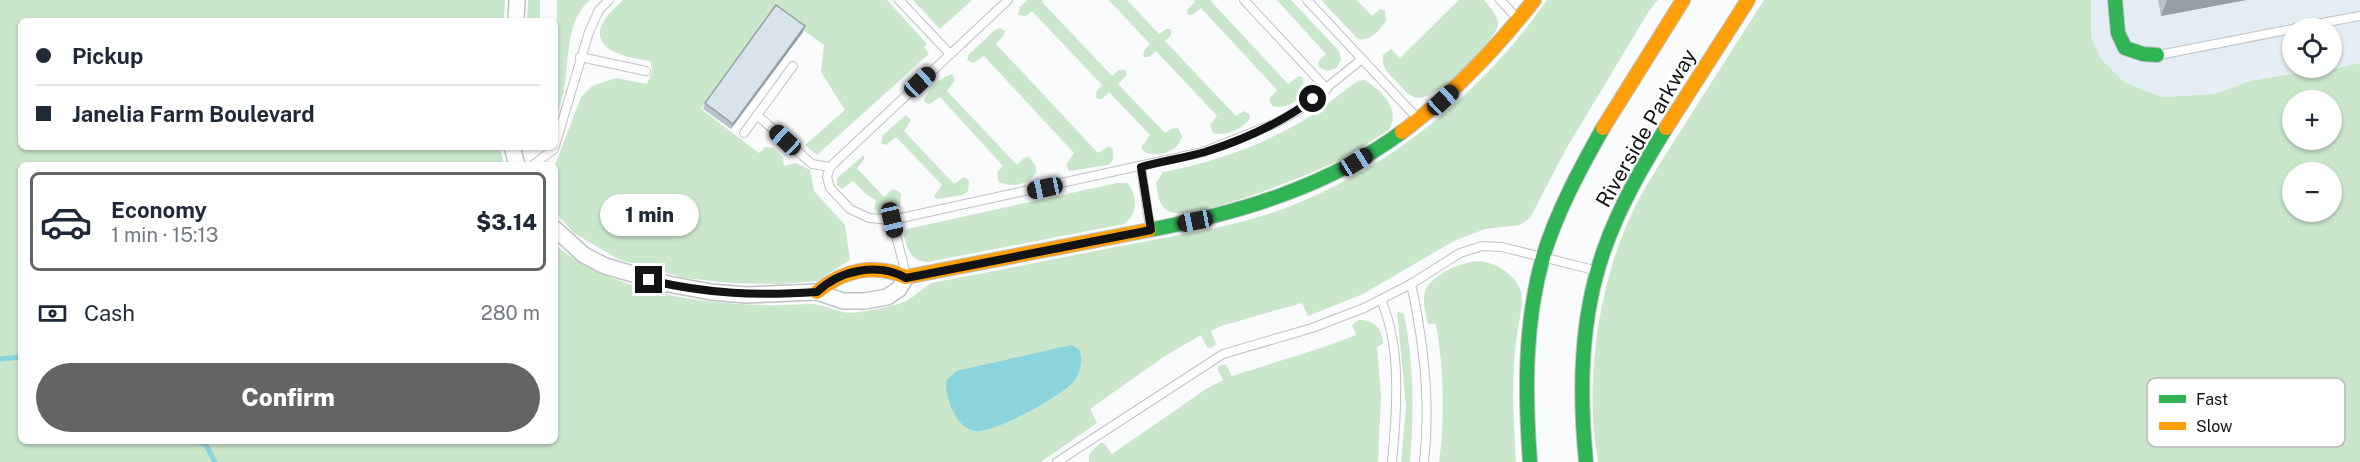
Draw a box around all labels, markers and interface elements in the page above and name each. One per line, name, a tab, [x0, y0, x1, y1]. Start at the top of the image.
map controls	[2282, 18, 2342, 222]
button: locate	[2282, 18, 2342, 78]
text: Pickup	[72, 43, 143, 69]
street label: Riverside Parkway	[1591, 44, 1701, 212]
car	[901, 63, 939, 101]
car	[1424, 81, 1462, 119]
route start	[1299, 85, 1326, 112]
button: +	[2282, 90, 2342, 150]
text: Janelia Farm Boulevard	[72, 101, 315, 127]
car	[766, 121, 804, 159]
car	[1336, 145, 1376, 179]
button: −	[2282, 162, 2342, 222]
car	[1026, 175, 1064, 201]
callout: 1 min	[600, 193, 698, 235]
icon: car	[39, 195, 93, 249]
text: Economy	[111, 197, 207, 223]
car	[879, 200, 905, 240]
text: 1 min	[625, 203, 674, 227]
text: $3.14	[476, 209, 537, 235]
car	[1176, 209, 1214, 233]
text: 1 min · 15:13	[111, 223, 218, 247]
route end	[635, 266, 662, 293]
icon: cash	[36, 297, 69, 330]
text: Cash	[84, 300, 135, 326]
text: 280 m	[481, 301, 540, 325]
button: Confirm	[36, 363, 540, 432]
legend	[2147, 378, 2345, 447]
text: Fast	[2196, 390, 2228, 409]
text: Slow	[2196, 417, 2233, 436]

